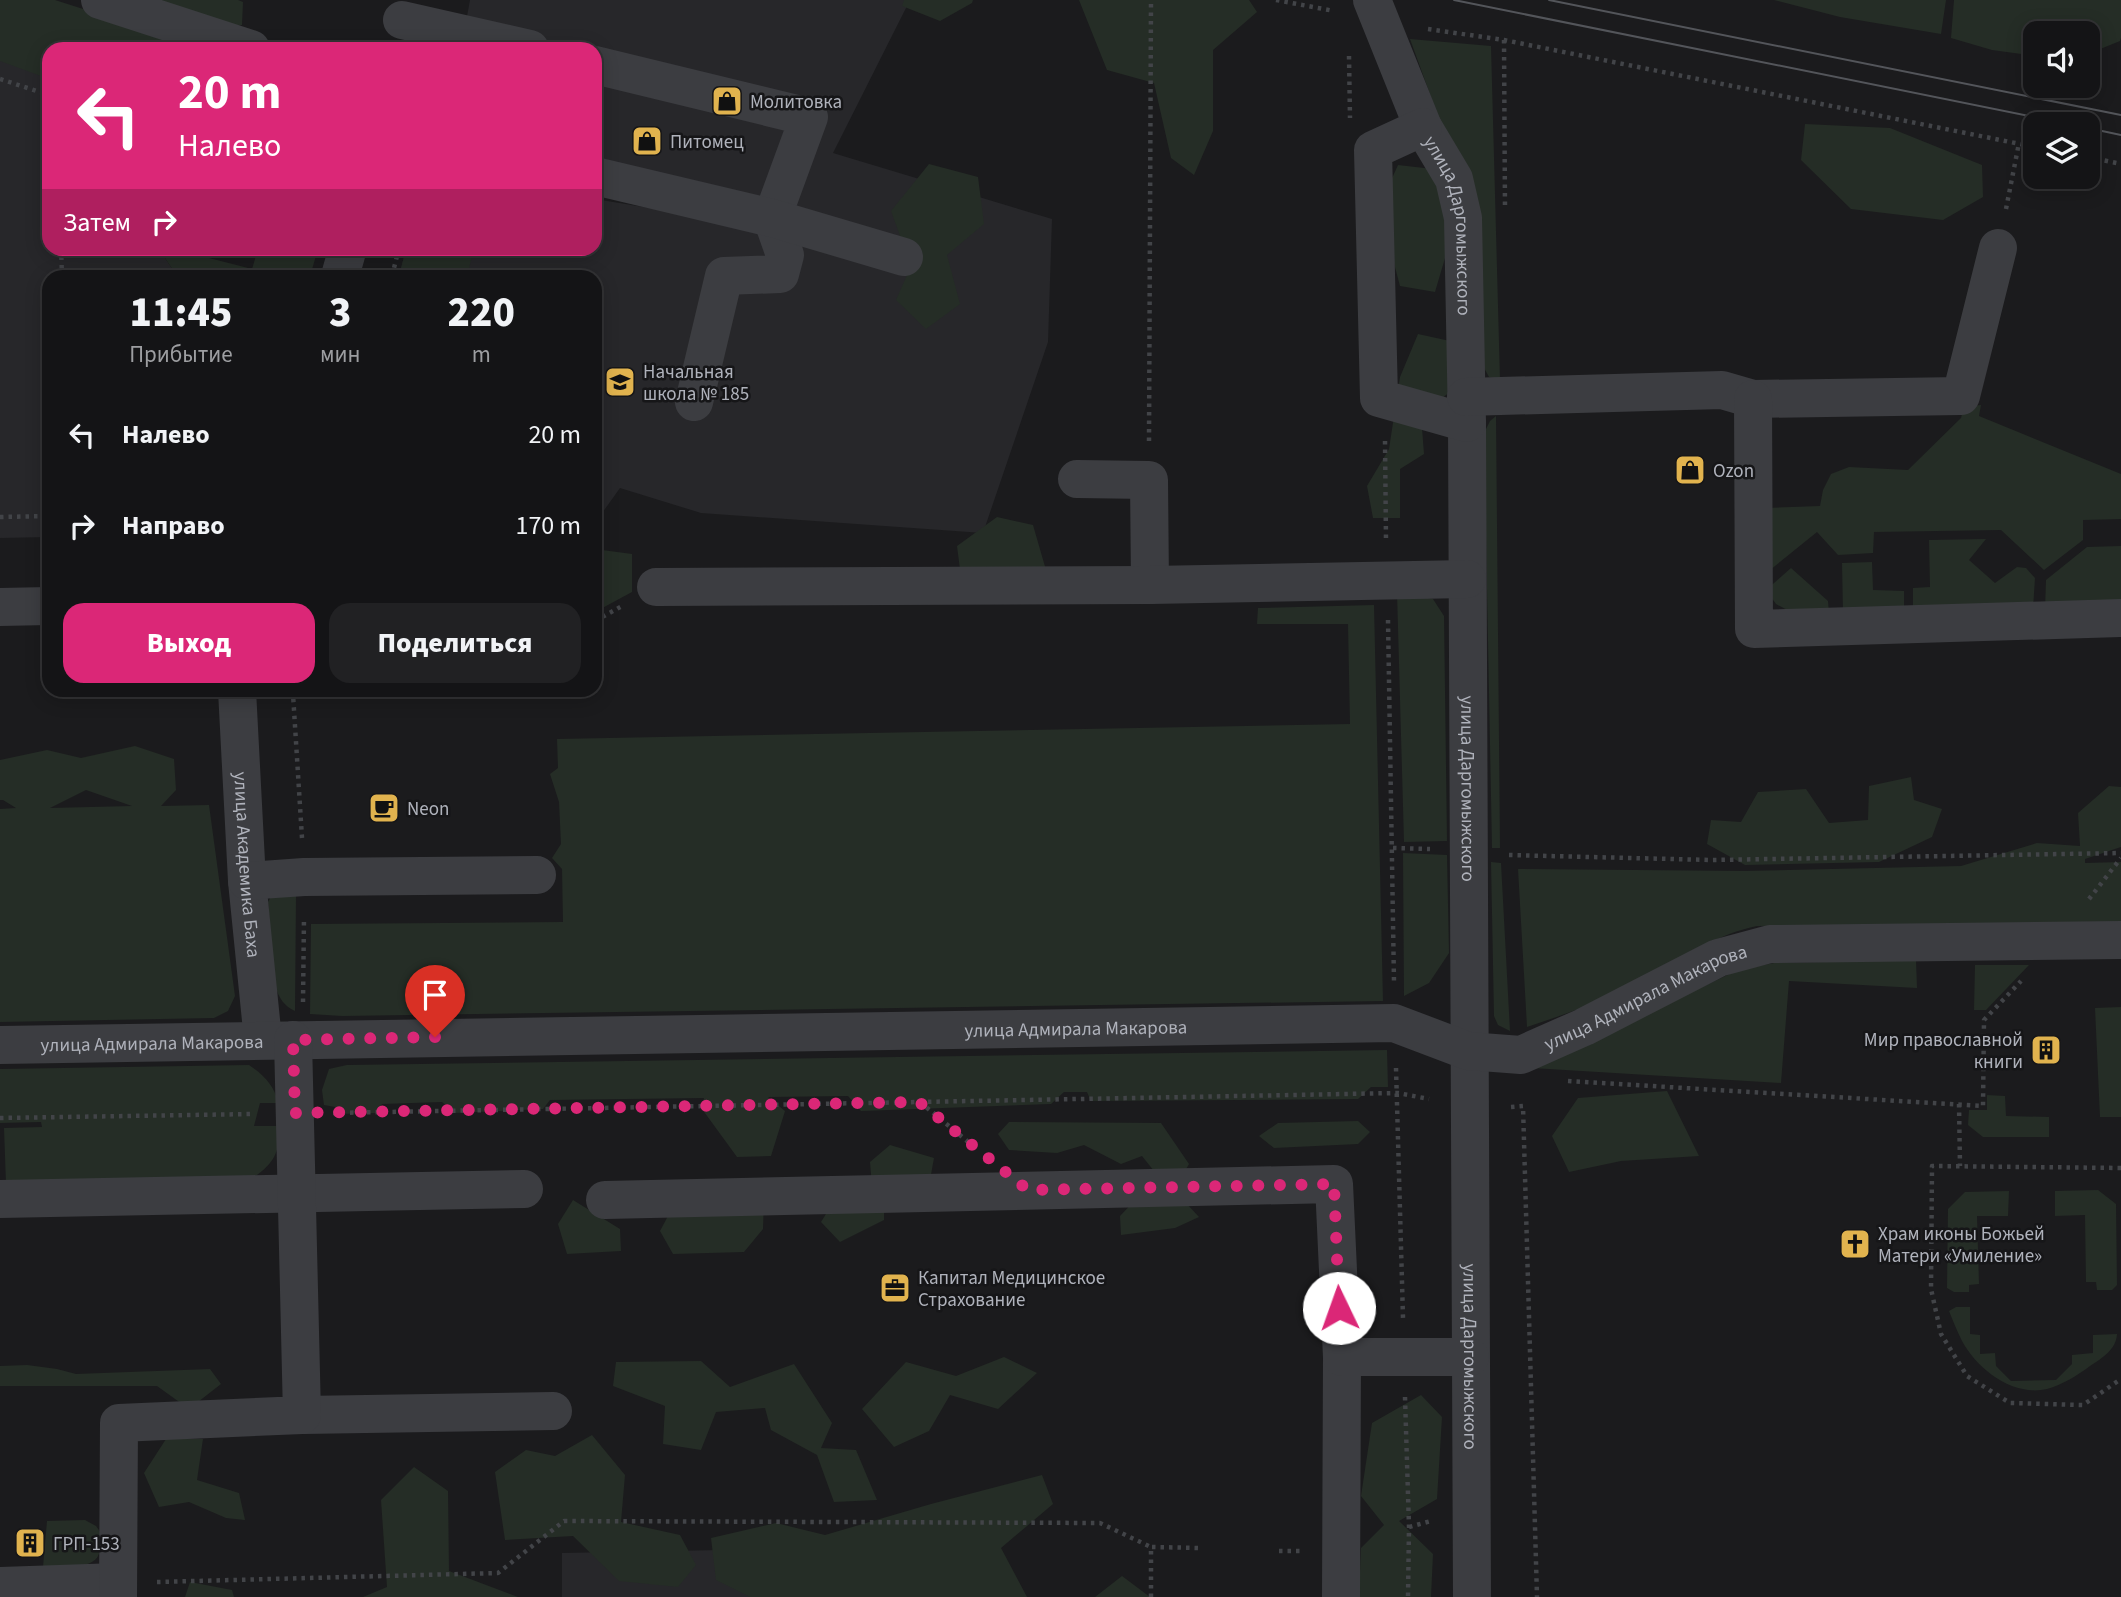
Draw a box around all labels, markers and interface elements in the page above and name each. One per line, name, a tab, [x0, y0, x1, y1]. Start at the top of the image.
map controls	[2023, 21, 2100, 189]
button: sound	[2023, 21, 2100, 98]
text: 20 m	[178, 58, 282, 128]
icon: left	[63, 70, 154, 161]
shop icon: Молитовка	[710, 84, 744, 118]
place label: Молитовка	[750, 89, 842, 116]
button: layers	[2023, 112, 2100, 189]
text: Налево	[178, 123, 281, 169]
shop icon: Питомец	[630, 124, 664, 158]
place label: Питомец	[670, 129, 744, 156]
street label: улица Даргомыжского	[1416, 131, 1477, 316]
icon: right	[145, 203, 183, 241]
text: Затем	[63, 204, 131, 241]
text: 11:45	[130, 283, 232, 343]
text: 3	[329, 283, 351, 343]
text: 220	[448, 283, 515, 343]
text: Прибытие	[129, 338, 233, 371]
text: мин	[320, 338, 360, 371]
text: m	[472, 338, 491, 371]
place label: Начальная школа № 185	[643, 359, 749, 408]
school or university icon: Начальная школа № 185	[603, 365, 637, 399]
icon: left	[63, 416, 101, 454]
text: Налево	[122, 416, 210, 453]
text: 20 m	[528, 416, 581, 453]
shop icon: Ozon	[1673, 453, 1707, 487]
place label: Ozon	[1713, 458, 1754, 485]
icon: right	[63, 507, 101, 545]
text: Направо	[122, 507, 225, 544]
text: 170 m	[515, 507, 581, 544]
button: Выход	[63, 603, 315, 683]
button: Поделиться	[329, 603, 581, 683]
street label: улица Даргомыжского	[1453, 695, 1481, 882]
street label: улица Академика Баха	[226, 771, 267, 959]
cafe icon: Neon	[367, 791, 401, 825]
place label: Neon	[407, 796, 449, 823]
street label: улица Адмирала Макарова	[1540, 939, 1750, 1058]
pin	[405, 965, 465, 1037]
icon: arrive	[416, 976, 454, 1014]
street label: улица Адмирала Макарова	[964, 1014, 1188, 1045]
place label: Мир православной книги	[1864, 1027, 2023, 1076]
street label: улица Адмирала Макарова	[40, 1029, 264, 1059]
building icon: Мир православной книги	[2029, 1033, 2063, 1067]
place label: Храм иконы Божьей Матери «Умиление»	[1878, 1221, 2045, 1270]
church icon: Храм иконы Божьей Матери «Умиление»	[1838, 1227, 1872, 1261]
street label: улица Даргомыжского	[1456, 1263, 1483, 1450]
place label: Капитал Медицинское Страхование	[918, 1265, 1105, 1314]
office icon: Капитал Медицинское Страхование	[878, 1271, 912, 1305]
position arrow	[1302, 1271, 1376, 1345]
building icon: ГРП-153	[13, 1526, 47, 1560]
place label: ГРП-153	[53, 1531, 120, 1558]

